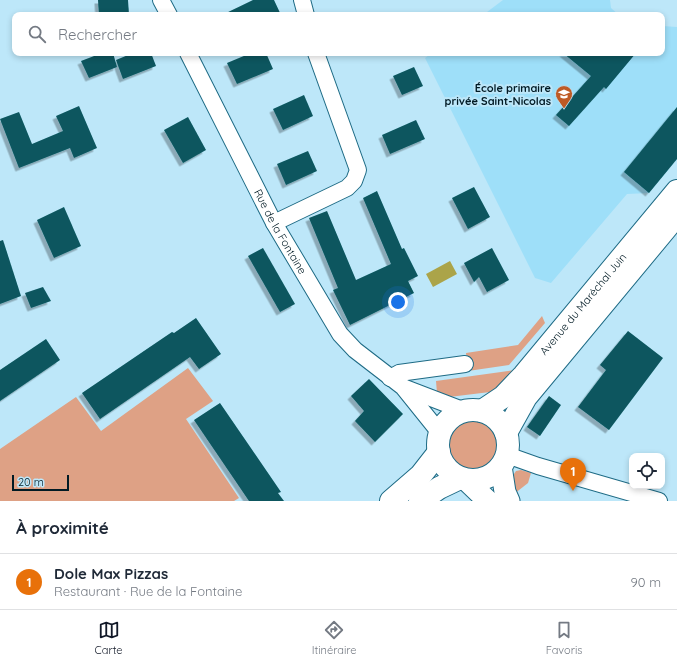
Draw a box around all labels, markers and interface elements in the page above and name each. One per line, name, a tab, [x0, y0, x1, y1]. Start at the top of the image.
search box	[12, 12, 665, 56]
icon: search	[26, 23, 48, 45]
text: Rechercher	[58, 25, 137, 44]
place label: École primaire privée Saint-Nicolas	[445, 81, 551, 108]
school or university icon: École primaire privée Saint-Nicolas	[554, 84, 574, 109]
street label: Rue de la Fontaine	[251, 187, 310, 277]
street label: Avenue du Maréchal Juin	[537, 250, 629, 358]
your location	[388, 292, 408, 312]
map controls	[629, 453, 665, 489]
button: locate	[629, 453, 665, 489]
pin: 1	[560, 458, 586, 491]
scale bar	[12, 473, 69, 492]
text: 20 m	[18, 475, 44, 489]
text: À proximité	[16, 517, 109, 538]
text: Dole Max Pizzas	[54, 564, 168, 583]
text: 1	[26, 574, 32, 590]
text: 90 m	[631, 574, 661, 590]
text: Restaurant · Rue de la Fontaine	[54, 583, 242, 599]
tab: Carte	[95, 619, 123, 657]
tab: Itinéraire	[312, 619, 357, 657]
tab: Favoris	[546, 619, 582, 657]

